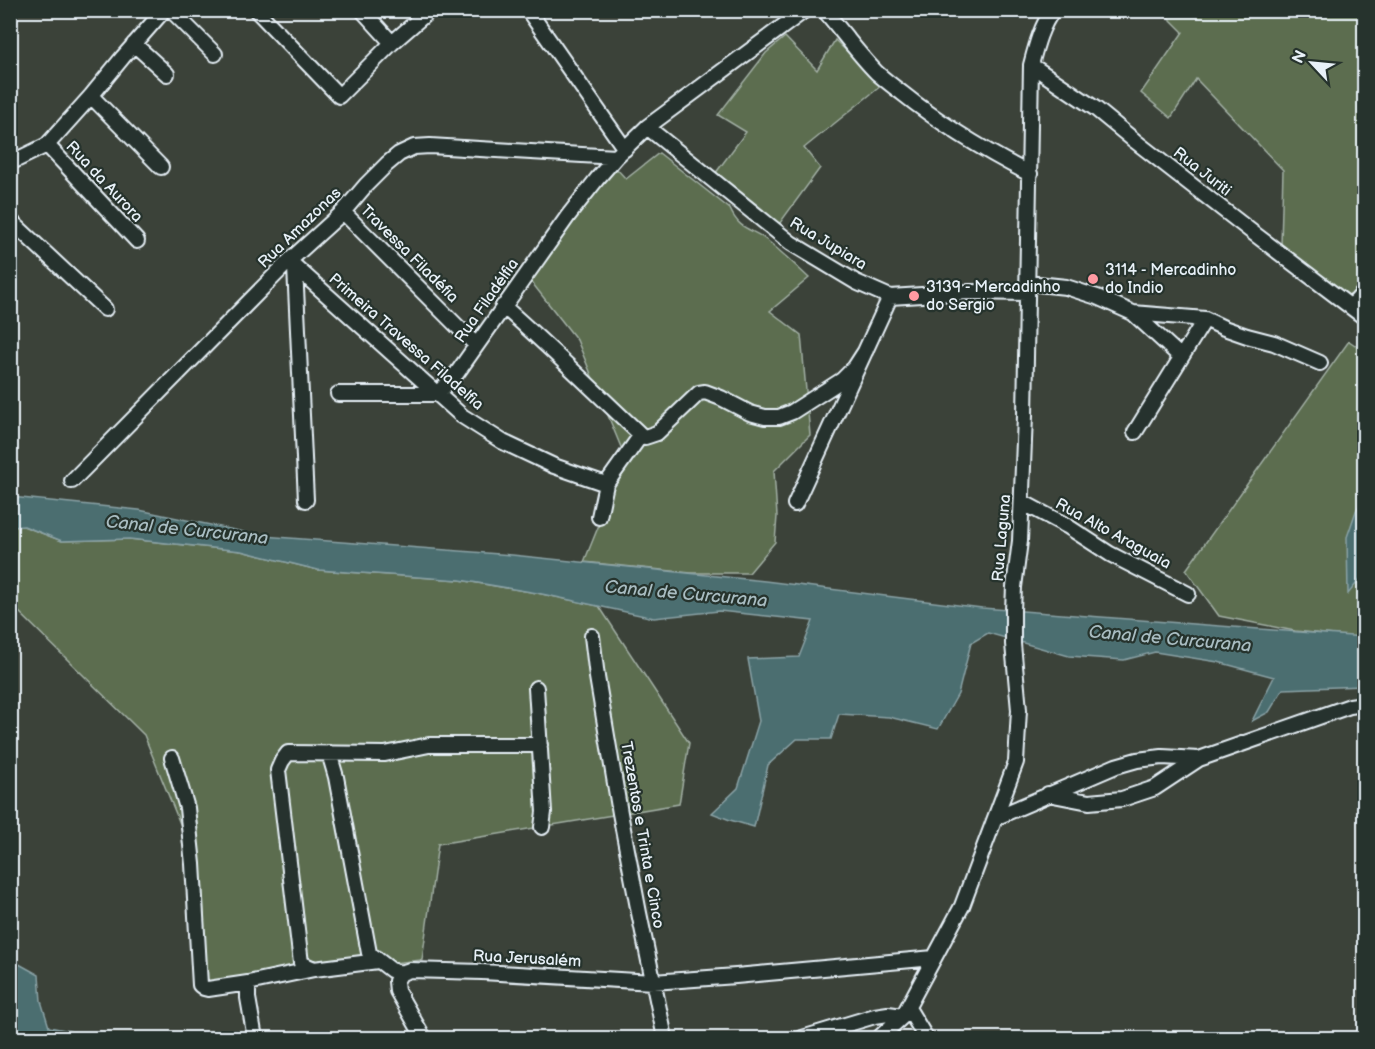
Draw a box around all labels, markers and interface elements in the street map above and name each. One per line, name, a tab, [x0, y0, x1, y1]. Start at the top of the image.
north arrow	[1282, 33, 1342, 93]
text: N	[1289, 48, 1311, 67]
street label: Rua da Aurora	[62, 138, 146, 226]
street label: Rua Juriti	[1169, 144, 1235, 200]
street label: Rua Amazonas	[254, 184, 346, 272]
street label: Travessa Filadéfia	[356, 201, 462, 307]
street label: Rua Jupiara	[786, 214, 870, 274]
street label: Rua Filadélfia	[451, 255, 523, 347]
place label: 3114 - Mercadinho do Indio	[1105, 261, 1236, 298]
street label: Primeira Travessa Filadelfia	[325, 270, 487, 414]
marker: 3114 - Mercadinho do Indio	[1086, 272, 1100, 286]
place label: 3139 - Mercadinho do Sergio	[926, 278, 1061, 315]
marker: 3139 - Mercadinho do Sergio	[907, 289, 921, 303]
street label: Rua Laguna	[989, 494, 1015, 582]
street label: Rua Alto Araguaia	[1052, 494, 1174, 574]
water label: Canal de Curcurana	[105, 511, 269, 549]
water label: Canal de Curcurana	[604, 576, 768, 612]
water label: Canal de Curcurana	[1088, 621, 1252, 657]
street label: Trezentos e Trinta e Cinco	[616, 740, 668, 930]
street label: Rua Jerusalém	[472, 947, 582, 971]

